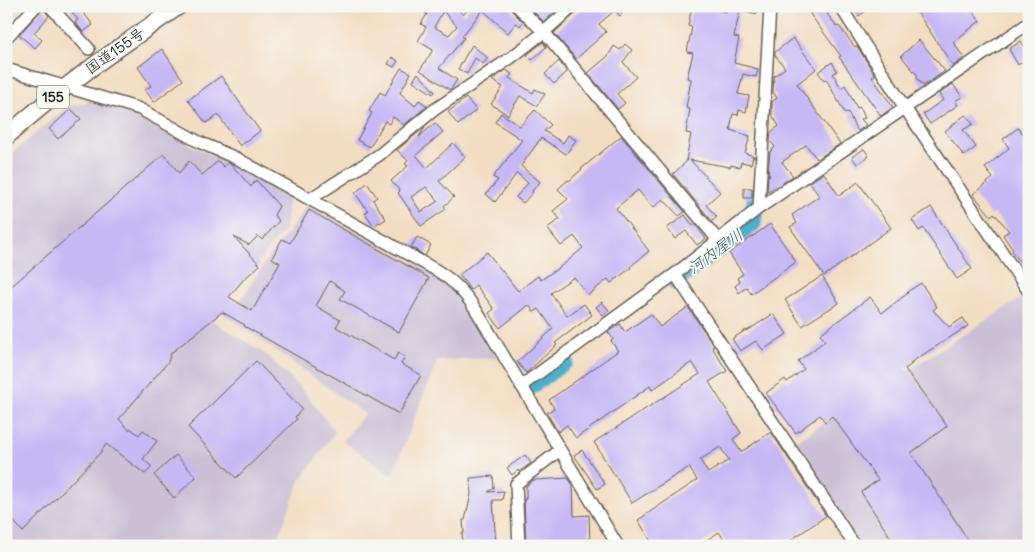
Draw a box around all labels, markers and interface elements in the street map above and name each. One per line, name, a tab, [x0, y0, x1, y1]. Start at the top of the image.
street label: 国道155号	[81, 23, 148, 78]
road number: 155	[37, 85, 69, 108]
water label: 河内屋川	[683, 224, 747, 278]

